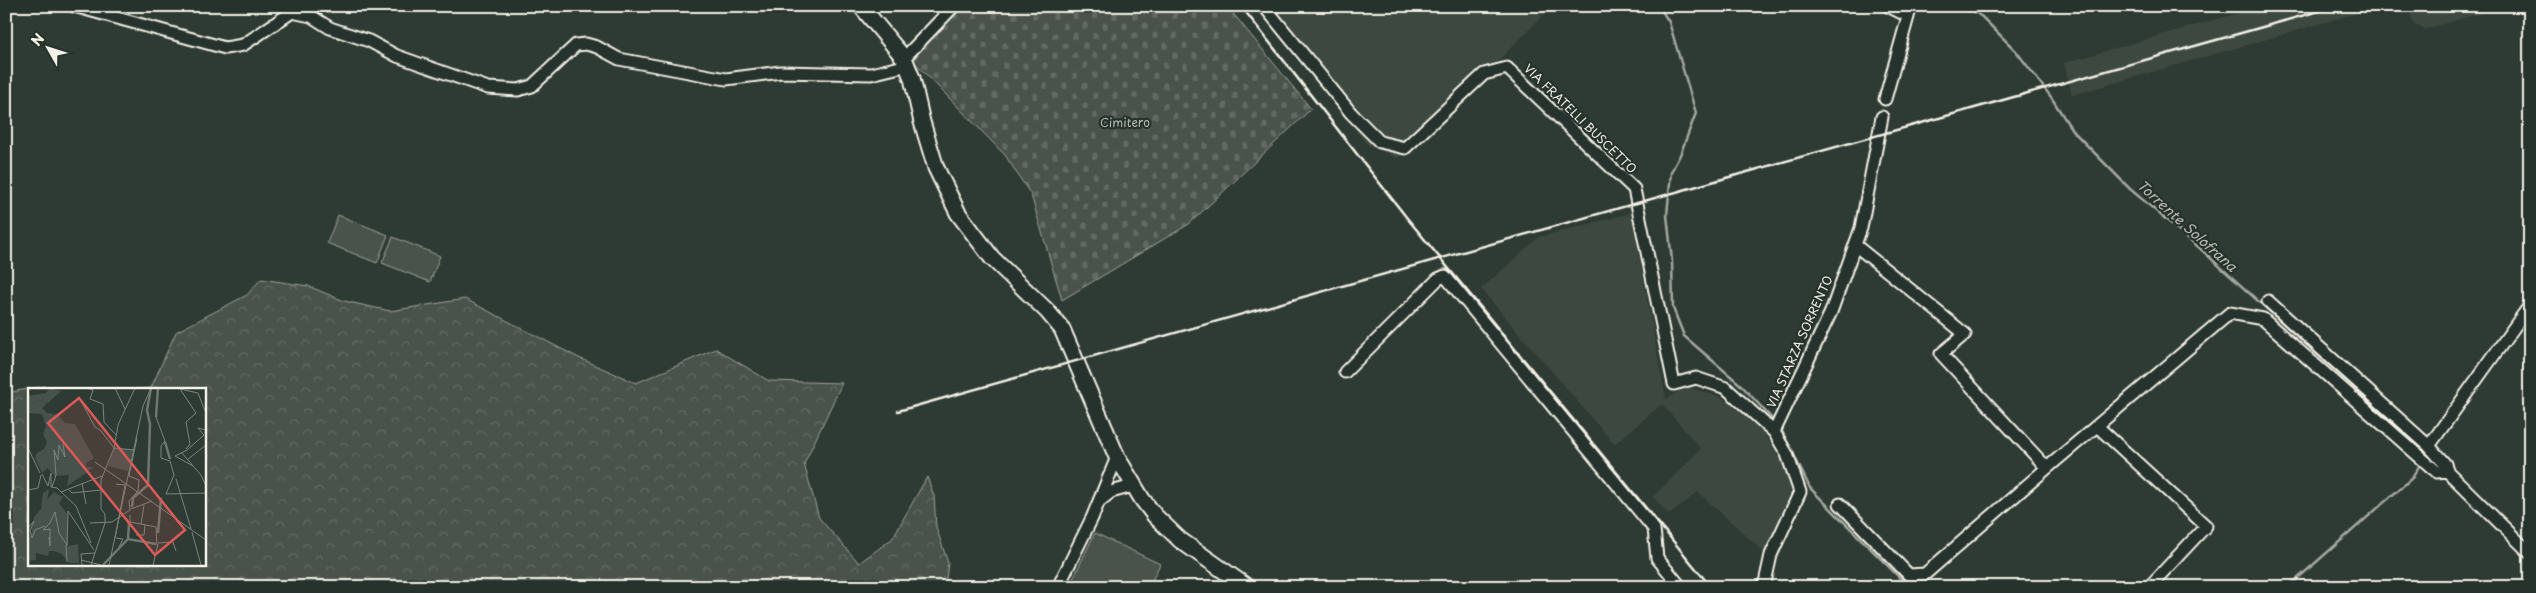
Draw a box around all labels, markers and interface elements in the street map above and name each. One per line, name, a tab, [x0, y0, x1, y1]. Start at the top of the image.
north arrow	[22, 22, 72, 72]
text: N	[26, 29, 49, 50]
street label: VIA FRATELLI BUSCETTO	[1520, 60, 1641, 177]
park label: Cimitero	[1100, 113, 1150, 131]
water label: Torrente Solofrana	[2133, 175, 2243, 277]
street label: VIA STARZA SORRENTO	[1762, 272, 1836, 411]
inset map	[28, 388, 205, 566]

